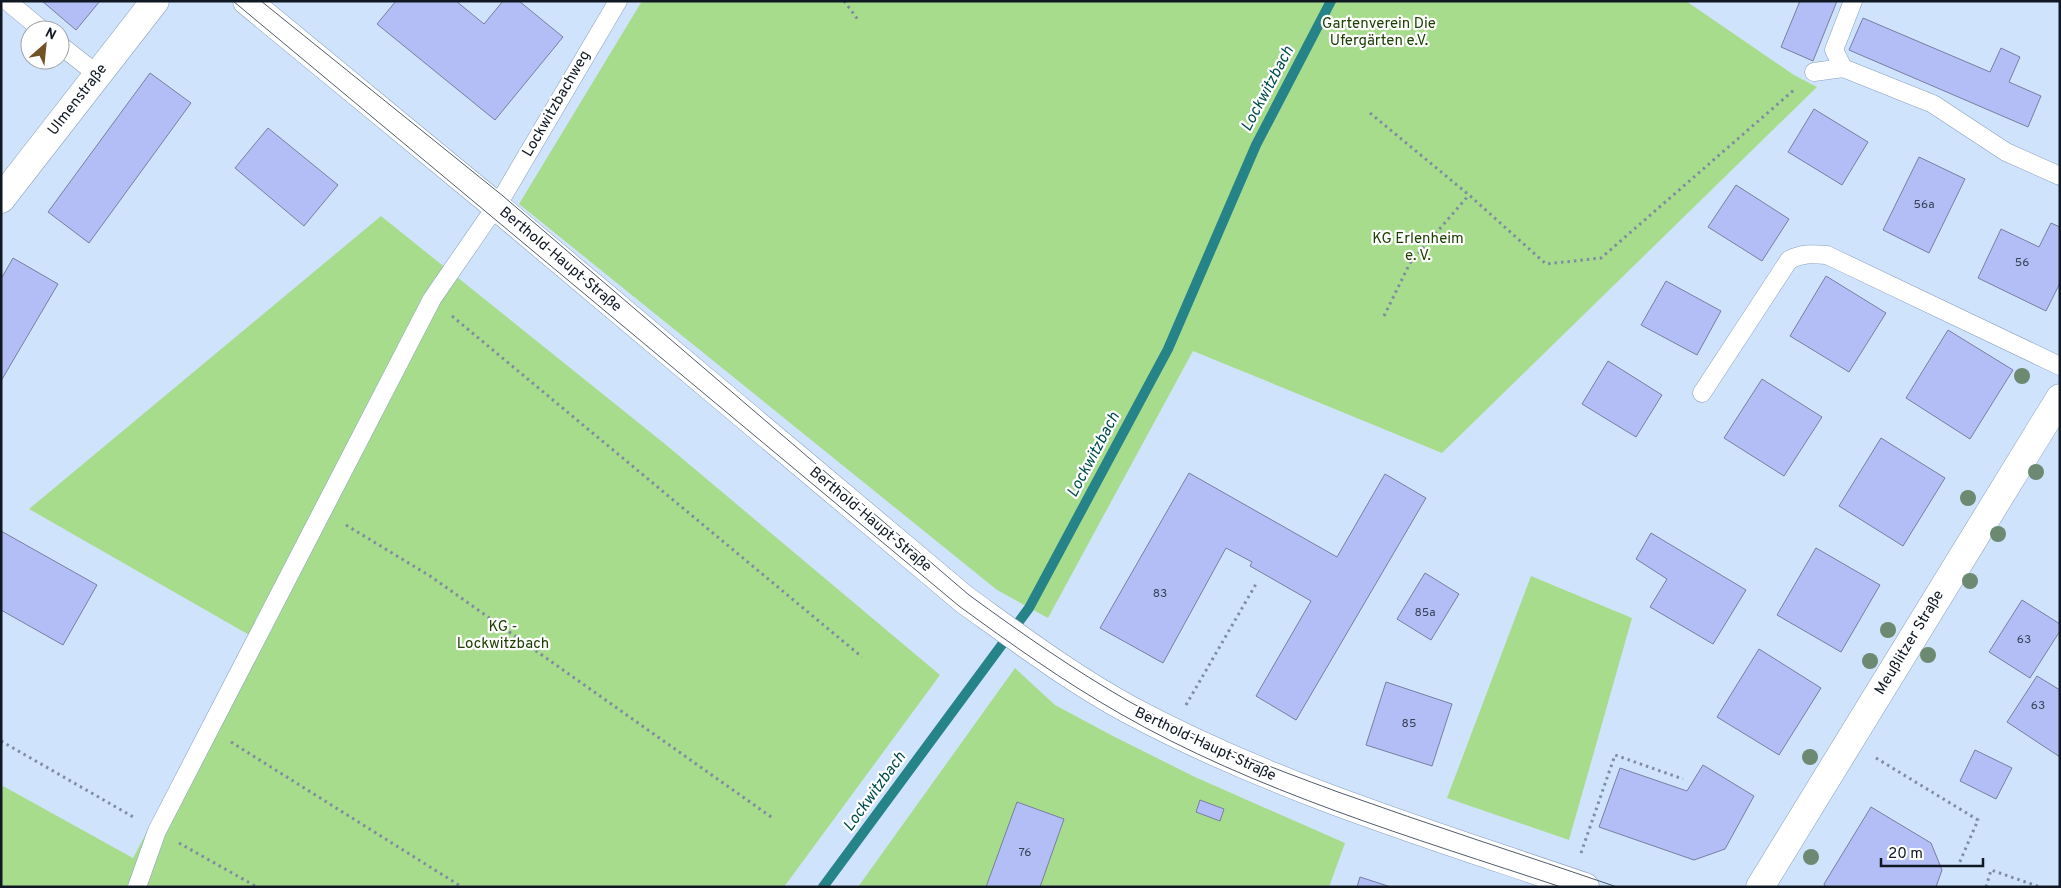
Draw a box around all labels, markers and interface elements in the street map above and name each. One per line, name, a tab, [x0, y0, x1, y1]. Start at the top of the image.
park label: Gartenverein Die Ufergärten e.V.	[1322, 15, 1436, 51]
north arrow	[20, 20, 70, 70]
text: N	[42, 25, 59, 45]
water label: Lockwitzbach	[1237, 43, 1299, 135]
street label: Lockwitzbachweg	[519, 47, 595, 161]
street label: Ulmenstraße	[44, 60, 112, 140]
house number: 56a	[1914, 197, 1934, 213]
street label: Berthold-Haupt-Straße	[495, 203, 625, 317]
park label: KG Erlenheim e. V.	[1372, 230, 1464, 266]
house number: 56	[2015, 255, 2029, 271]
water label: Lockwitzbach	[1063, 409, 1125, 501]
street label: Berthold-Haupt-Straße	[805, 463, 935, 577]
house number: 83	[1153, 586, 1167, 602]
street label: Meußlitzer Straße	[1871, 587, 1949, 699]
house number: 85a	[1414, 605, 1436, 621]
park label: KG - Lockwitzbach	[457, 618, 549, 654]
house number: 63	[2017, 632, 2031, 648]
house number: 63	[2031, 698, 2045, 714]
street label: Berthold-Haupt-Straße	[1131, 704, 1279, 786]
house number: 85	[1402, 716, 1416, 732]
water label: Lockwitzbach	[839, 748, 911, 836]
scale bar	[1881, 836, 1984, 868]
house number: 76	[1019, 845, 1031, 861]
text: 20 m	[1888, 845, 1923, 864]

